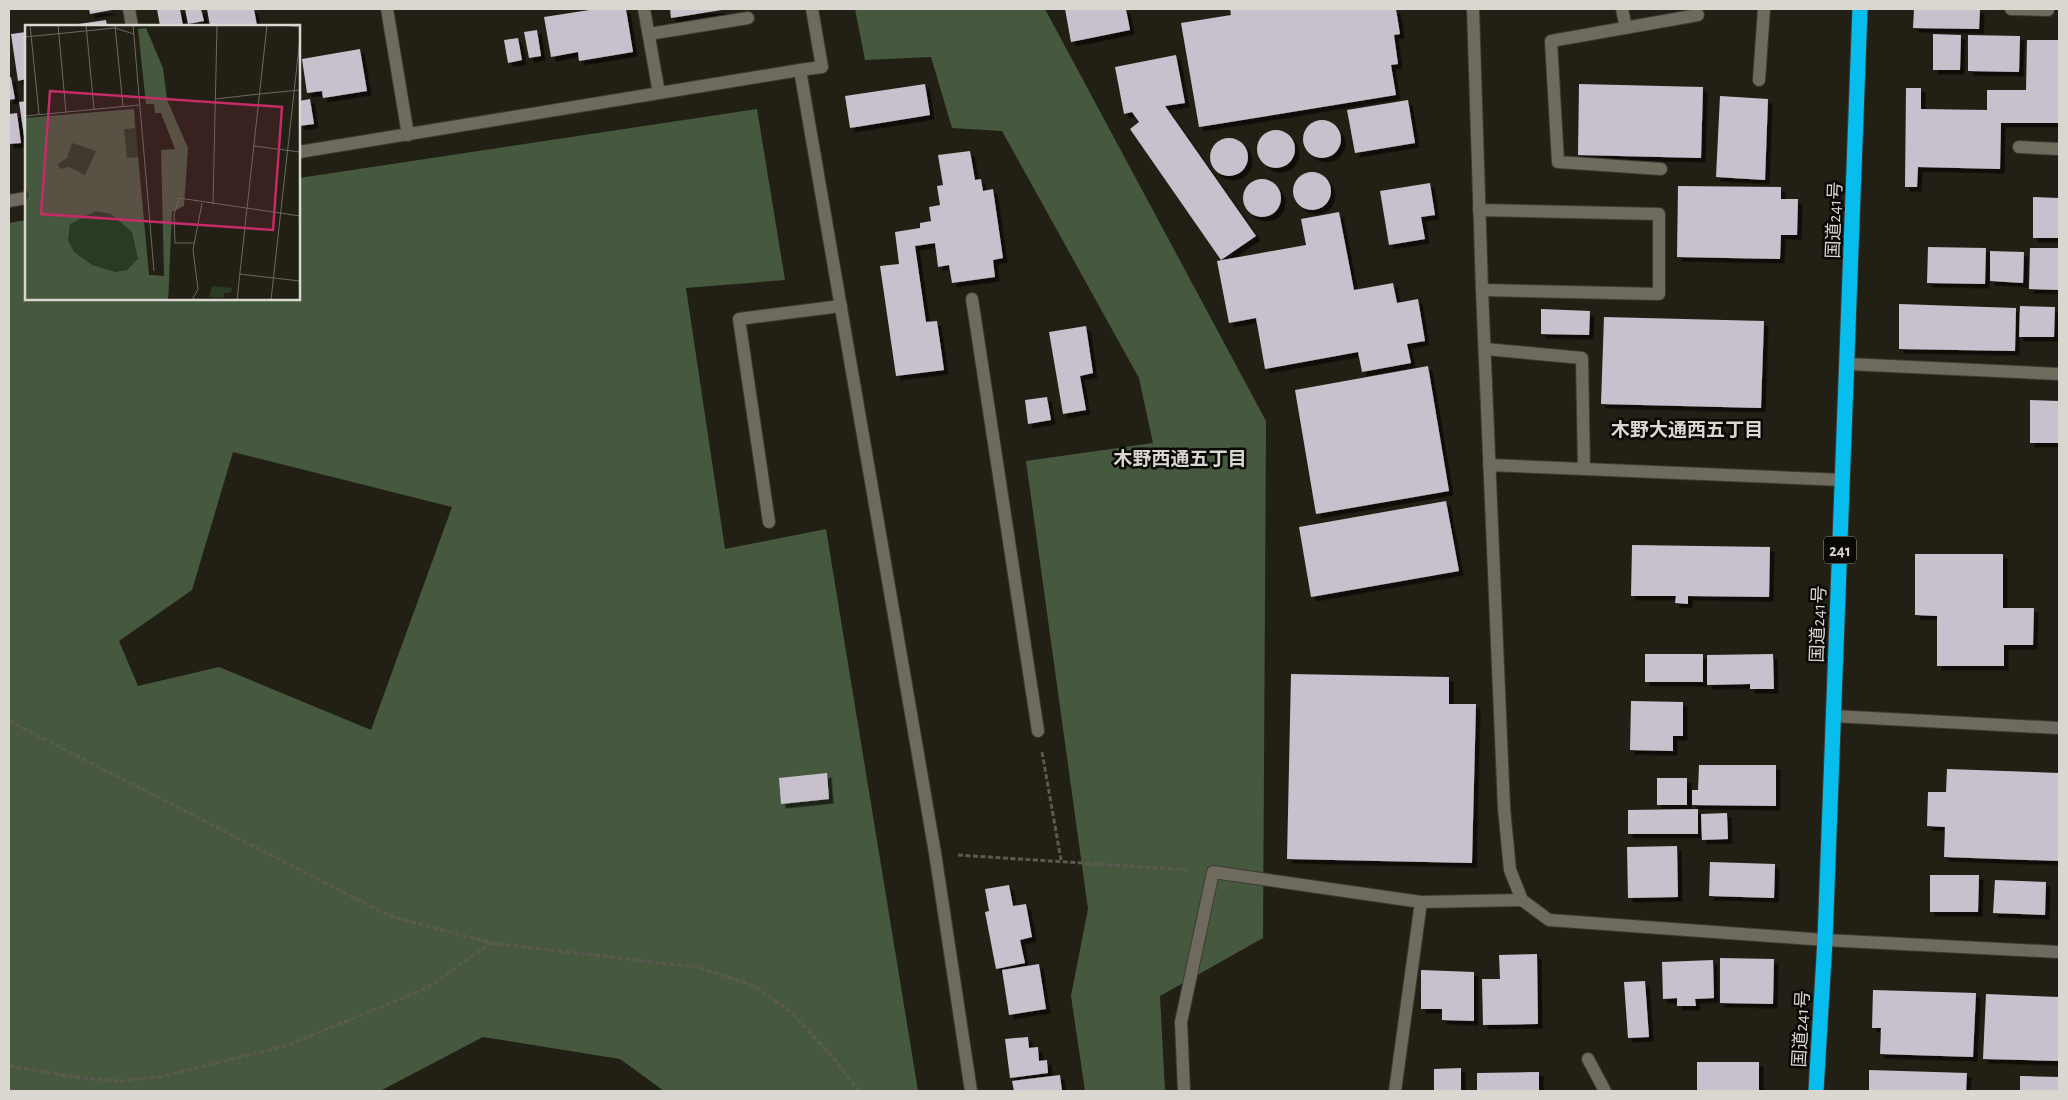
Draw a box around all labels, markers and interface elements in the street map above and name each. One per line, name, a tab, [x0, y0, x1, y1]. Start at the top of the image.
inset map	[25, 25, 300, 300]
street label: 国道241号	[1823, 181, 1845, 259]
district label: 木野大通西五丁目	[1611, 420, 1763, 440]
district label: 木野西通五丁目	[1113, 449, 1247, 469]
road number: 241	[1824, 536, 1856, 564]
street label: 国道241号	[1807, 585, 1829, 663]
street label: 国道241号	[1789, 990, 1813, 1068]

